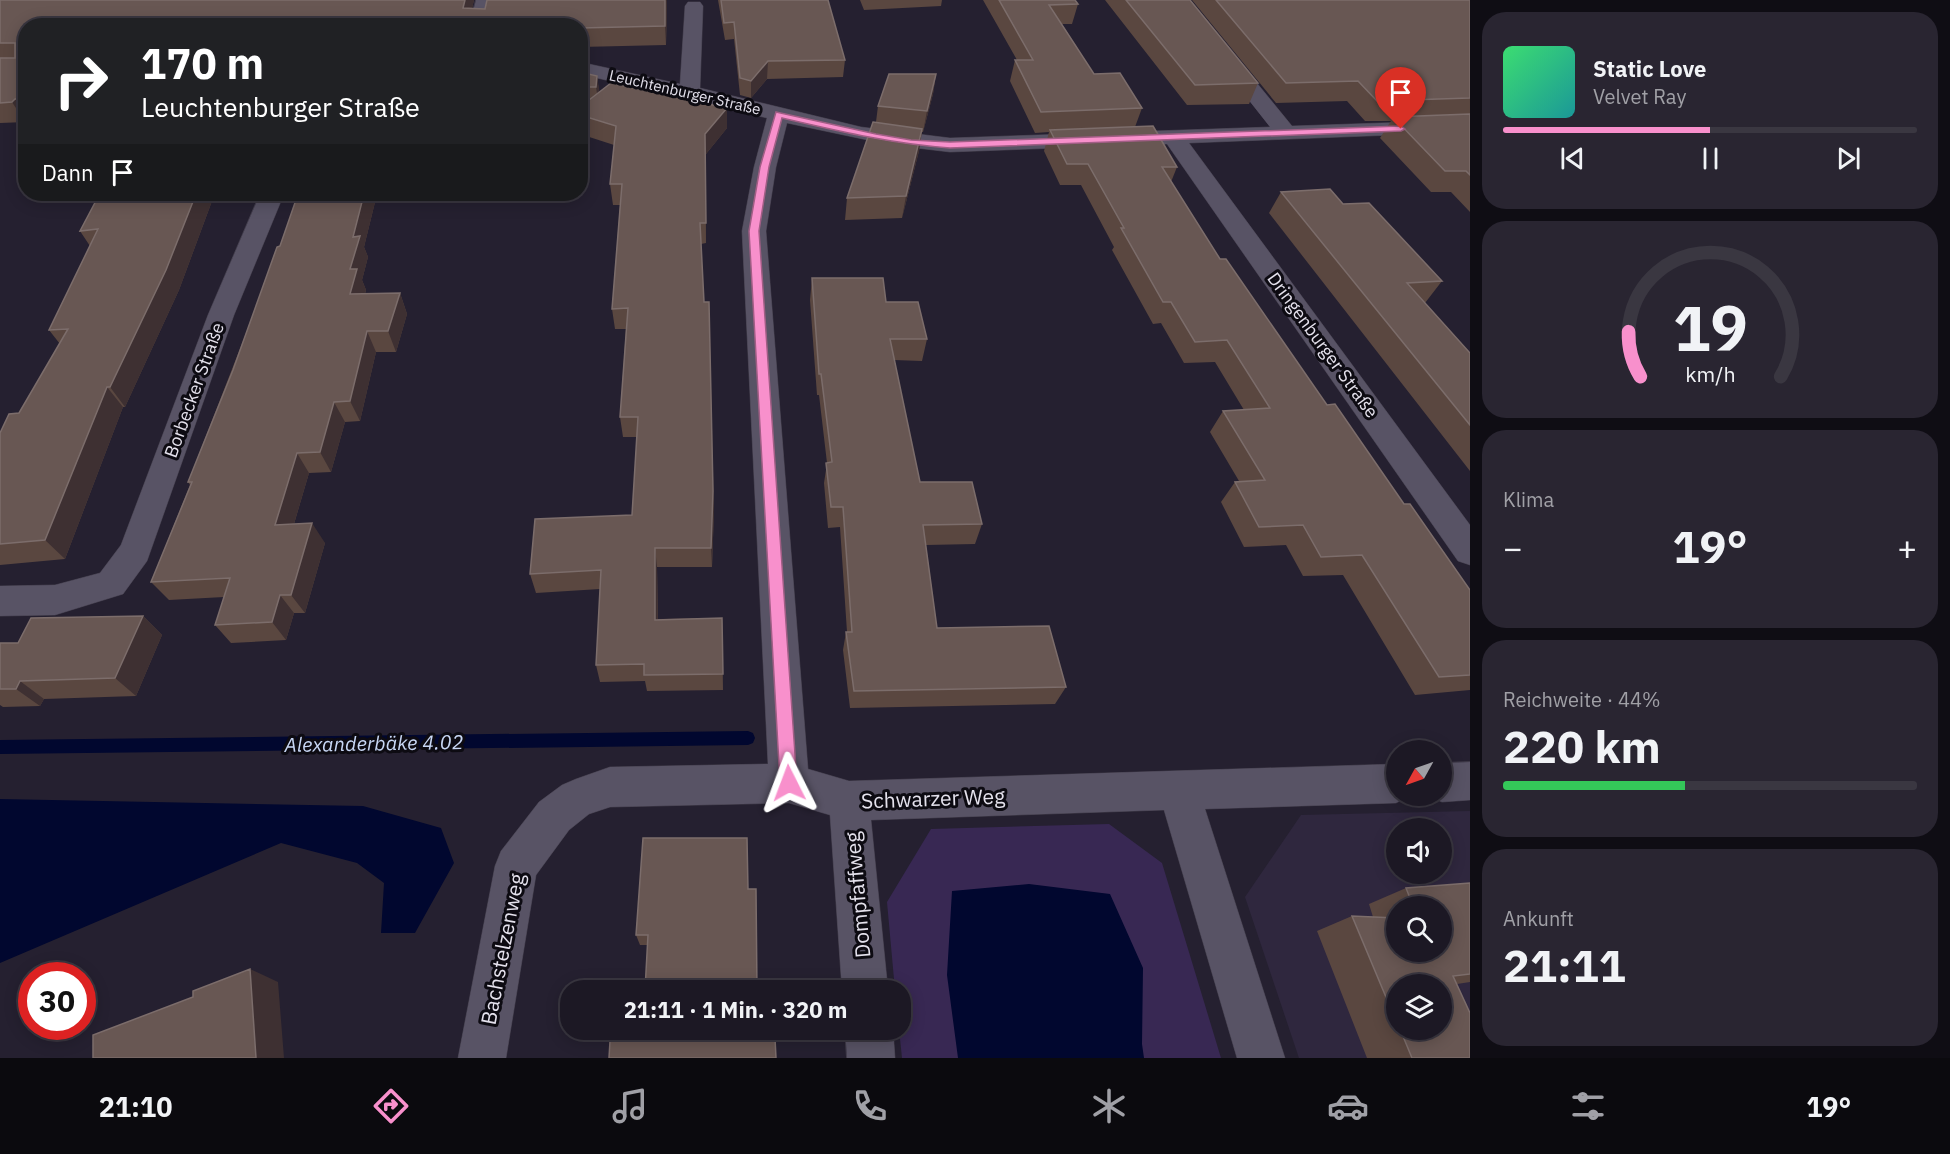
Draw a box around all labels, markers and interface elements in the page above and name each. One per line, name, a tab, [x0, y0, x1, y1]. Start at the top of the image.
text: 170 m	[141, 36, 264, 91]
icon: right	[42, 42, 120, 120]
text: Static Love	[1593, 54, 1706, 83]
street label: Leuchtenburger Straße	[607, 65, 763, 119]
pin	[1375, 67, 1426, 129]
icon: arrive	[1384, 76, 1417, 109]
text: Velvet Ray	[1593, 83, 1686, 110]
text: Leuchtenburger Straße	[141, 89, 420, 124]
icon: previous	[1556, 142, 1589, 175]
icon: pause	[1694, 142, 1727, 175]
icon: next	[1832, 142, 1865, 175]
icon: arrive	[106, 156, 139, 189]
text: Dann	[42, 158, 94, 187]
street label: Dringenburger Straße	[1262, 268, 1384, 422]
text: 19	[1673, 287, 1747, 368]
street label: Borbecker Straße	[159, 319, 229, 461]
text: km/h	[1685, 360, 1735, 388]
text: Klima	[1503, 486, 1554, 513]
text: 19°	[1672, 517, 1748, 575]
text: −	[1503, 526, 1523, 569]
text: +	[1897, 526, 1917, 569]
text: Reichweite · 44%	[1503, 686, 1660, 713]
text: 220 km	[1503, 717, 1661, 775]
water label: Alexanderbäke 4.02	[283, 728, 464, 758]
north arrow	[1386, 740, 1452, 806]
map controls	[1386, 740, 1452, 1040]
position arrow	[757, 751, 821, 815]
street label: Schwarzer Weg	[860, 781, 1006, 815]
button: sound	[1386, 818, 1452, 884]
street label: Dompfaffweg	[838, 831, 876, 959]
street label: Bachstelzenweg	[474, 871, 530, 1027]
button: search	[1386, 896, 1452, 962]
text: Ankunft	[1503, 905, 1574, 932]
text: 21:11	[1503, 936, 1626, 994]
speed limit sign: 30	[18, 962, 96, 1040]
button: layers	[1386, 974, 1452, 1040]
text: 21:11 · 1 Min. · 320 m	[624, 995, 847, 1024]
icon: directions	[370, 1085, 412, 1127]
icon: music	[609, 1085, 651, 1127]
icon: phone	[849, 1085, 891, 1127]
icon: climate	[1088, 1085, 1130, 1127]
icon: car	[1327, 1085, 1369, 1127]
icon: filters	[1567, 1085, 1609, 1127]
text: 21:10	[99, 1089, 172, 1124]
text: 19°	[1806, 1089, 1851, 1124]

